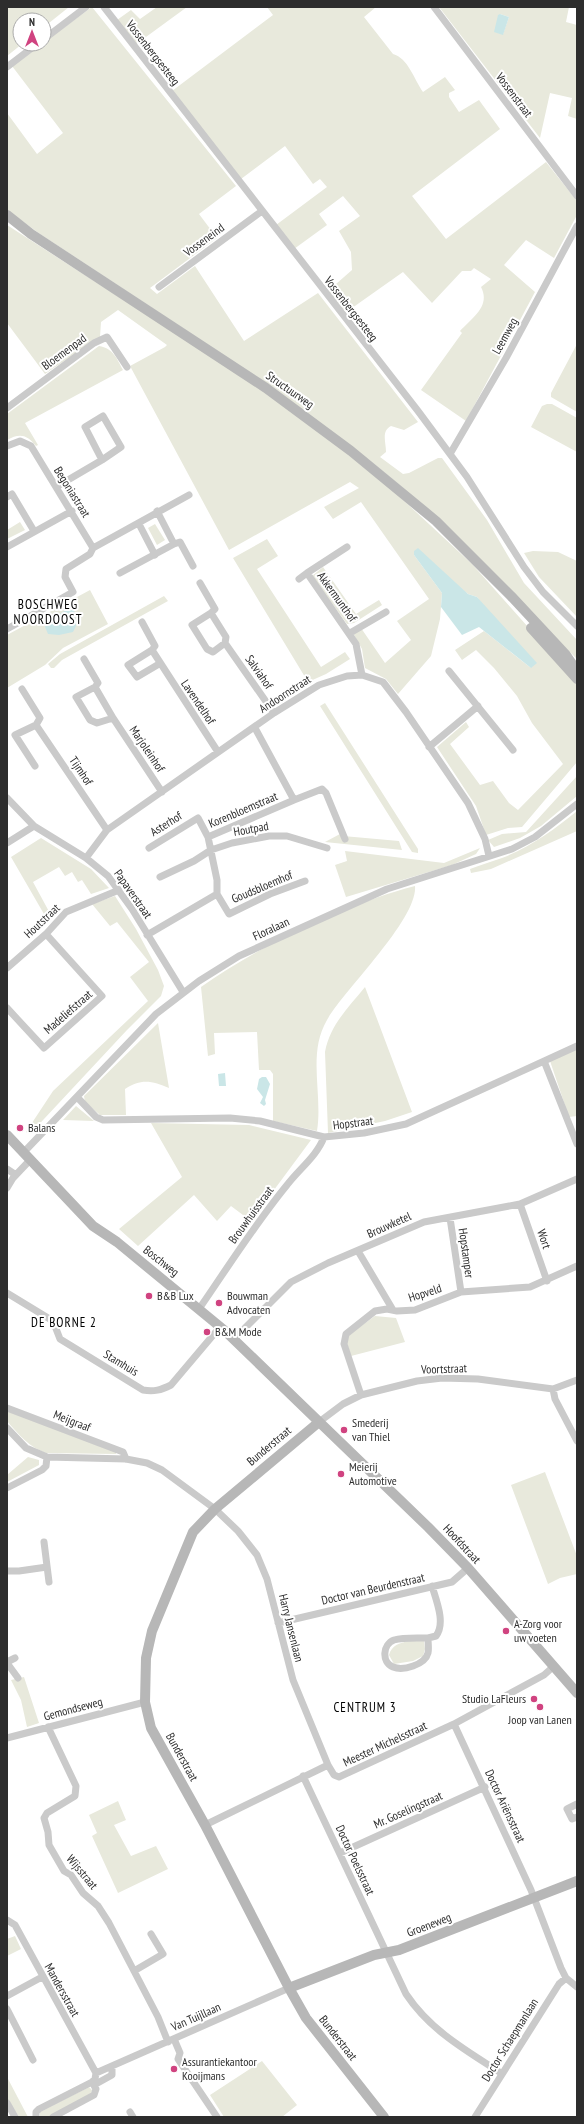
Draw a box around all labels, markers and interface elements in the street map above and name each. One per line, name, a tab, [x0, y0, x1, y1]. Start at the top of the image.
north arrow	[12, 12, 52, 52]
text: N	[29, 15, 35, 29]
street label: Vossenbergsesteeg	[123, 16, 183, 88]
street label: Vossenstraat	[492, 69, 536, 121]
street label: Vosseneind	[180, 220, 227, 260]
street label: Vossenbergsesteeg	[321, 272, 381, 344]
street label: Leemweg	[489, 315, 521, 356]
street label: Bloemenpad	[38, 330, 89, 373]
street label: Structuurweg	[263, 368, 317, 412]
street label: Begoniastraat	[51, 464, 94, 521]
street label: Akkermunthof	[314, 569, 361, 625]
district label: BOSCHWEG NOORDOOST	[14, 596, 82, 628]
street label: Salviahof	[242, 652, 277, 692]
street label: Andoornstraat	[256, 671, 314, 716]
street label: Lavendelhof	[178, 676, 219, 728]
street label: Marjoleinhof	[127, 723, 169, 775]
street label: Tijmhof	[66, 753, 97, 789]
street label: Korenbloemstraat	[206, 788, 280, 831]
street label: Asterhof	[147, 808, 185, 839]
street label: Houtpad	[232, 818, 270, 839]
street label: Papaverstraat	[111, 866, 156, 922]
street label: Goudsbloemhof	[229, 867, 295, 906]
street label: Houtstraat	[21, 900, 63, 941]
street label: Floralaan	[250, 914, 291, 944]
street label: Madeliefstraat	[40, 986, 96, 1037]
street label: Hopstraat	[332, 1113, 375, 1132]
place label: Balans	[28, 1120, 55, 1135]
marker: Balans	[15, 1123, 25, 1133]
street label: Brouwhuisstraat	[225, 1183, 277, 1246]
street label: Brouwketel	[364, 1208, 413, 1241]
street label: Hopstamper	[456, 1227, 478, 1280]
street label: Wort	[534, 1227, 555, 1251]
street label: Boschweg	[140, 1242, 182, 1279]
street label: Hopveld	[406, 1280, 443, 1305]
place label: B&B Lux	[157, 1288, 194, 1303]
place label: Bouwman Advocaten	[227, 1288, 270, 1317]
marker: B&B Lux	[144, 1291, 154, 1301]
marker: Bouwman Advocaten	[214, 1298, 224, 1308]
district label: DE BORNE 2	[31, 1314, 97, 1331]
place label: B&M Mode	[215, 1324, 262, 1339]
marker: B&M Mode	[202, 1327, 212, 1337]
street label: Stamhuis	[101, 1346, 141, 1379]
street label: Voortstraat	[420, 1360, 468, 1377]
street label: Meijgraaf	[51, 1407, 94, 1435]
place label: Smederij van Thiel	[352, 1415, 390, 1444]
street label: Bunderstraat	[244, 1422, 294, 1468]
marker: Smederij van Thiel	[339, 1425, 349, 1435]
place label: Meierij Automotive	[349, 1459, 397, 1488]
marker: Meierij Automotive	[336, 1469, 346, 1479]
street label: Hoofdstraat	[440, 1521, 485, 1567]
street label: Doctor van Beurdenstraat	[320, 1569, 427, 1608]
street label: Harry Jansenlaan	[276, 1592, 307, 1663]
place label: A-Zorg voor uw voeten	[514, 1616, 563, 1645]
marker: A-Zorg voor uw voeten	[501, 1626, 511, 1636]
place label: Studio LaFleurs	[462, 1691, 526, 1706]
street label: Gemondseweg	[42, 1693, 104, 1724]
marker: Studio LaFleurs	[529, 1694, 539, 1704]
district label: CENTRUM 3	[333, 1699, 397, 1716]
marker: Joop van Lanen	[535, 1702, 545, 1712]
place label: Joop van Lanen	[507, 1712, 572, 1727]
street label: Meester Michelsstraat	[341, 1717, 430, 1770]
street label: Bunderstraat	[163, 1730, 202, 1784]
street label: Doctor Ariënsstraat	[482, 1767, 529, 1845]
street label: Mr. Goselingstraat	[371, 1787, 445, 1831]
street label: Doctor Poelsstraat	[333, 1822, 379, 1898]
street label: Wijsstraat	[64, 1851, 102, 1893]
street label: Groeneweg	[404, 1909, 453, 1940]
street label: Mandersstraat	[42, 1960, 84, 2020]
street label: Doctor Schaepmanlaan	[478, 1995, 541, 2084]
street label: Van Tuijllaan	[168, 1999, 223, 2034]
street label: Bunderstraat	[316, 2012, 361, 2064]
place label: Assurantiekantoor Kooijmans	[182, 2054, 258, 2083]
marker: Assurantiekantoor Kooijmans	[169, 2064, 179, 2074]

